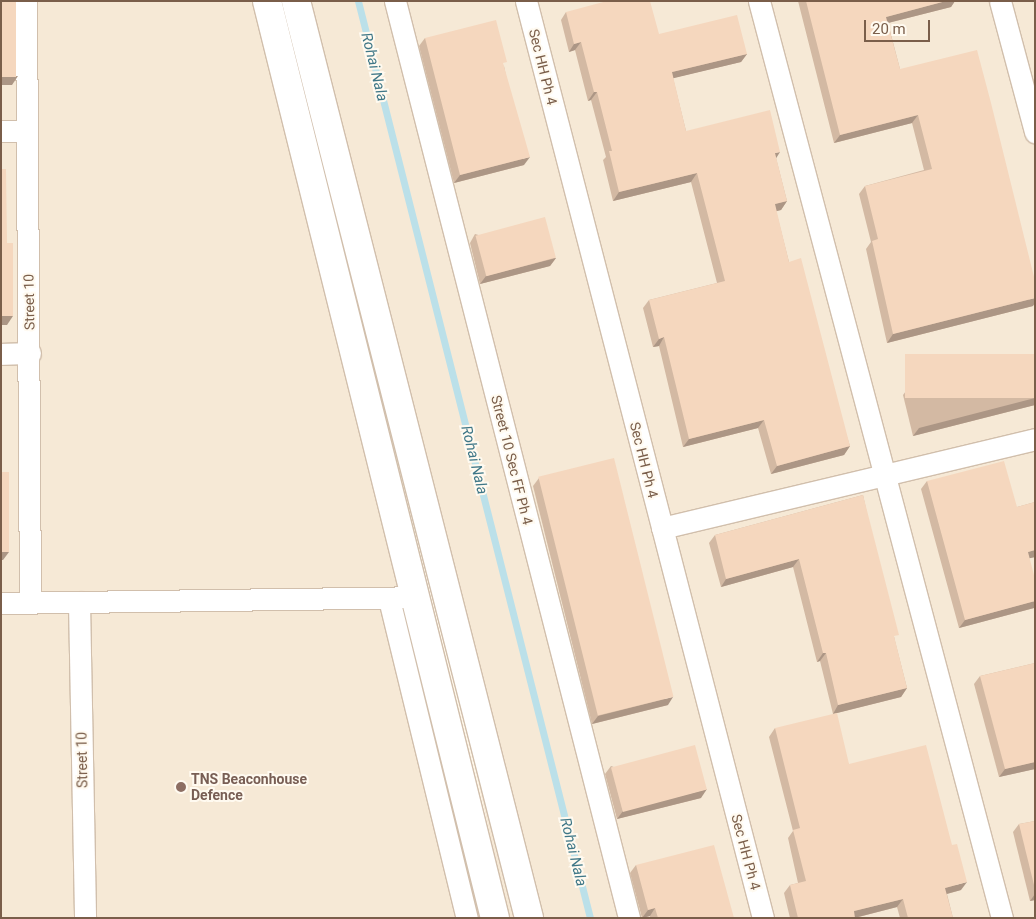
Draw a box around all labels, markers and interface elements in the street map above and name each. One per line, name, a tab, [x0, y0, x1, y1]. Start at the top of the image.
scale bar	[866, 10, 932, 42]
text: 20 m	[872, 20, 906, 38]
street label: Sec HH Ph 4	[525, 27, 561, 107]
water label: Rohai Nala	[357, 31, 391, 103]
street label: Street 10	[20, 274, 38, 330]
street label: Street 10 Sec FF Ph 4	[488, 393, 536, 527]
street label: Sec HH Ph 4	[626, 420, 662, 500]
water label: Rohai Nala	[457, 424, 491, 496]
street label: Street 10	[73, 732, 91, 788]
place label: TNS Beaconhouse Defence	[191, 771, 307, 804]
marker: TNS Beaconhouse Defence	[175, 781, 187, 793]
street label: Sec HH Ph 4	[728, 812, 764, 892]
water label: Rohai Nala	[556, 816, 590, 888]

